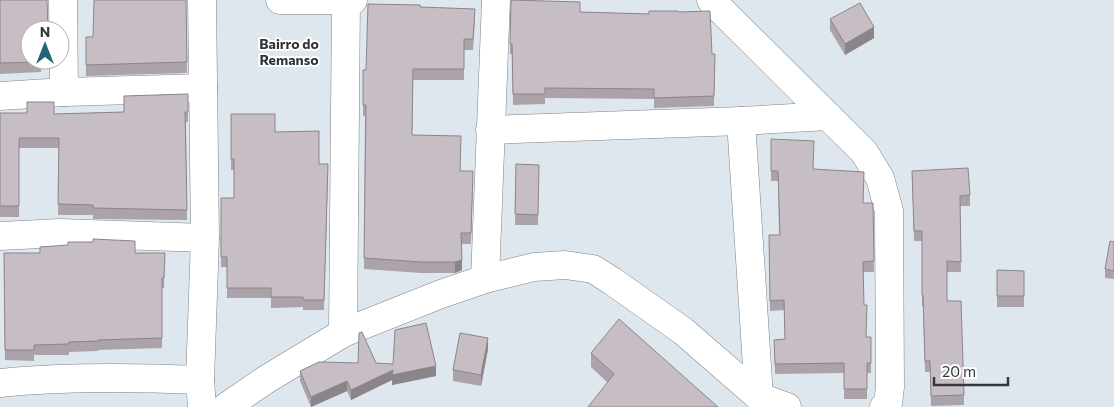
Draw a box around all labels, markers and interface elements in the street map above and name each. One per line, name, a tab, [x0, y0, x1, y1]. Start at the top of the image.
north arrow	[20, 20, 70, 70]
text: N	[40, 23, 50, 40]
district label: Bairro do Remanso	[259, 35, 319, 68]
scale bar	[934, 354, 1008, 386]
text: 20 m	[942, 362, 976, 380]

